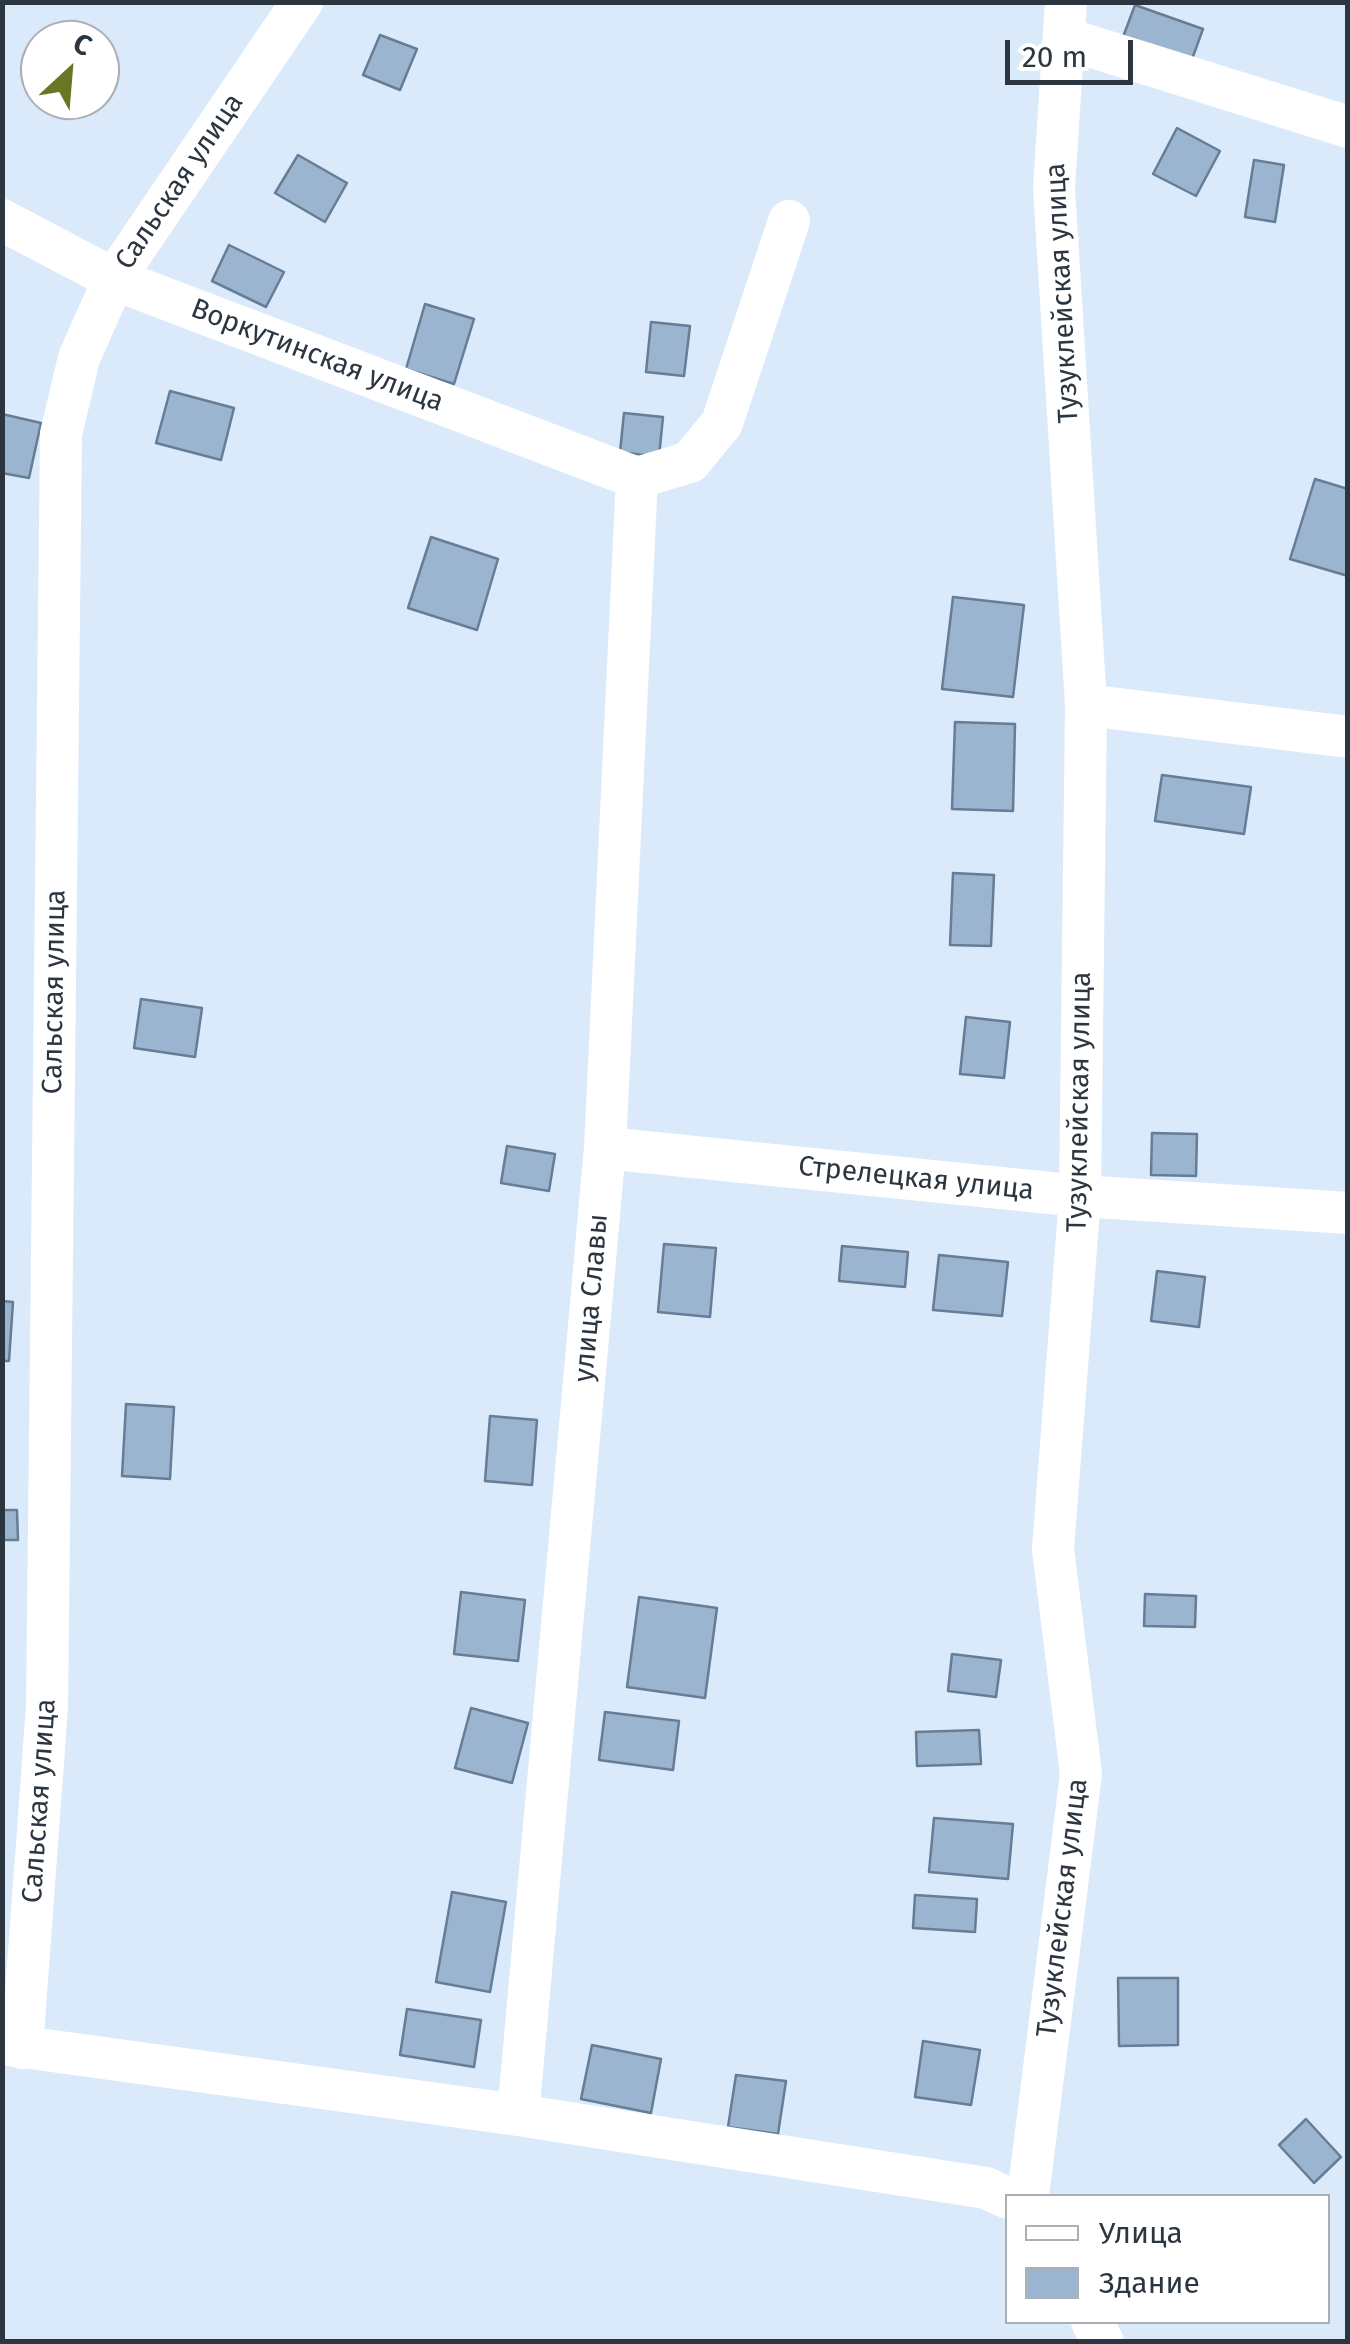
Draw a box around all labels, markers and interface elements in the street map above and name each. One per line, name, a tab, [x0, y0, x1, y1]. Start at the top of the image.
north arrow	[20, 20, 120, 120]
scale bar	[1010, 20, 1138, 82]
text: С	[68, 26, 97, 63]
text: 20 m	[1022, 39, 1087, 75]
street label: Сальская улица	[109, 88, 251, 276]
street label: Тузуклейская улица	[1039, 162, 1087, 424]
street label: Воркутинская улица	[186, 292, 448, 420]
street label: Сальская улица	[36, 889, 74, 1095]
street label: Тузуклейская улица	[1061, 971, 1099, 1233]
street label: Стрелецкая улица	[797, 1150, 1035, 1208]
street label: улица Славы	[568, 1212, 616, 1384]
street label: Сальская улица	[16, 1698, 64, 1904]
street label: Тузуклейская улица	[1030, 1777, 1096, 2039]
legend	[1005, 2194, 1330, 2324]
text: Улица	[1099, 2215, 1183, 2251]
text: Здание	[1099, 2265, 1200, 2301]

